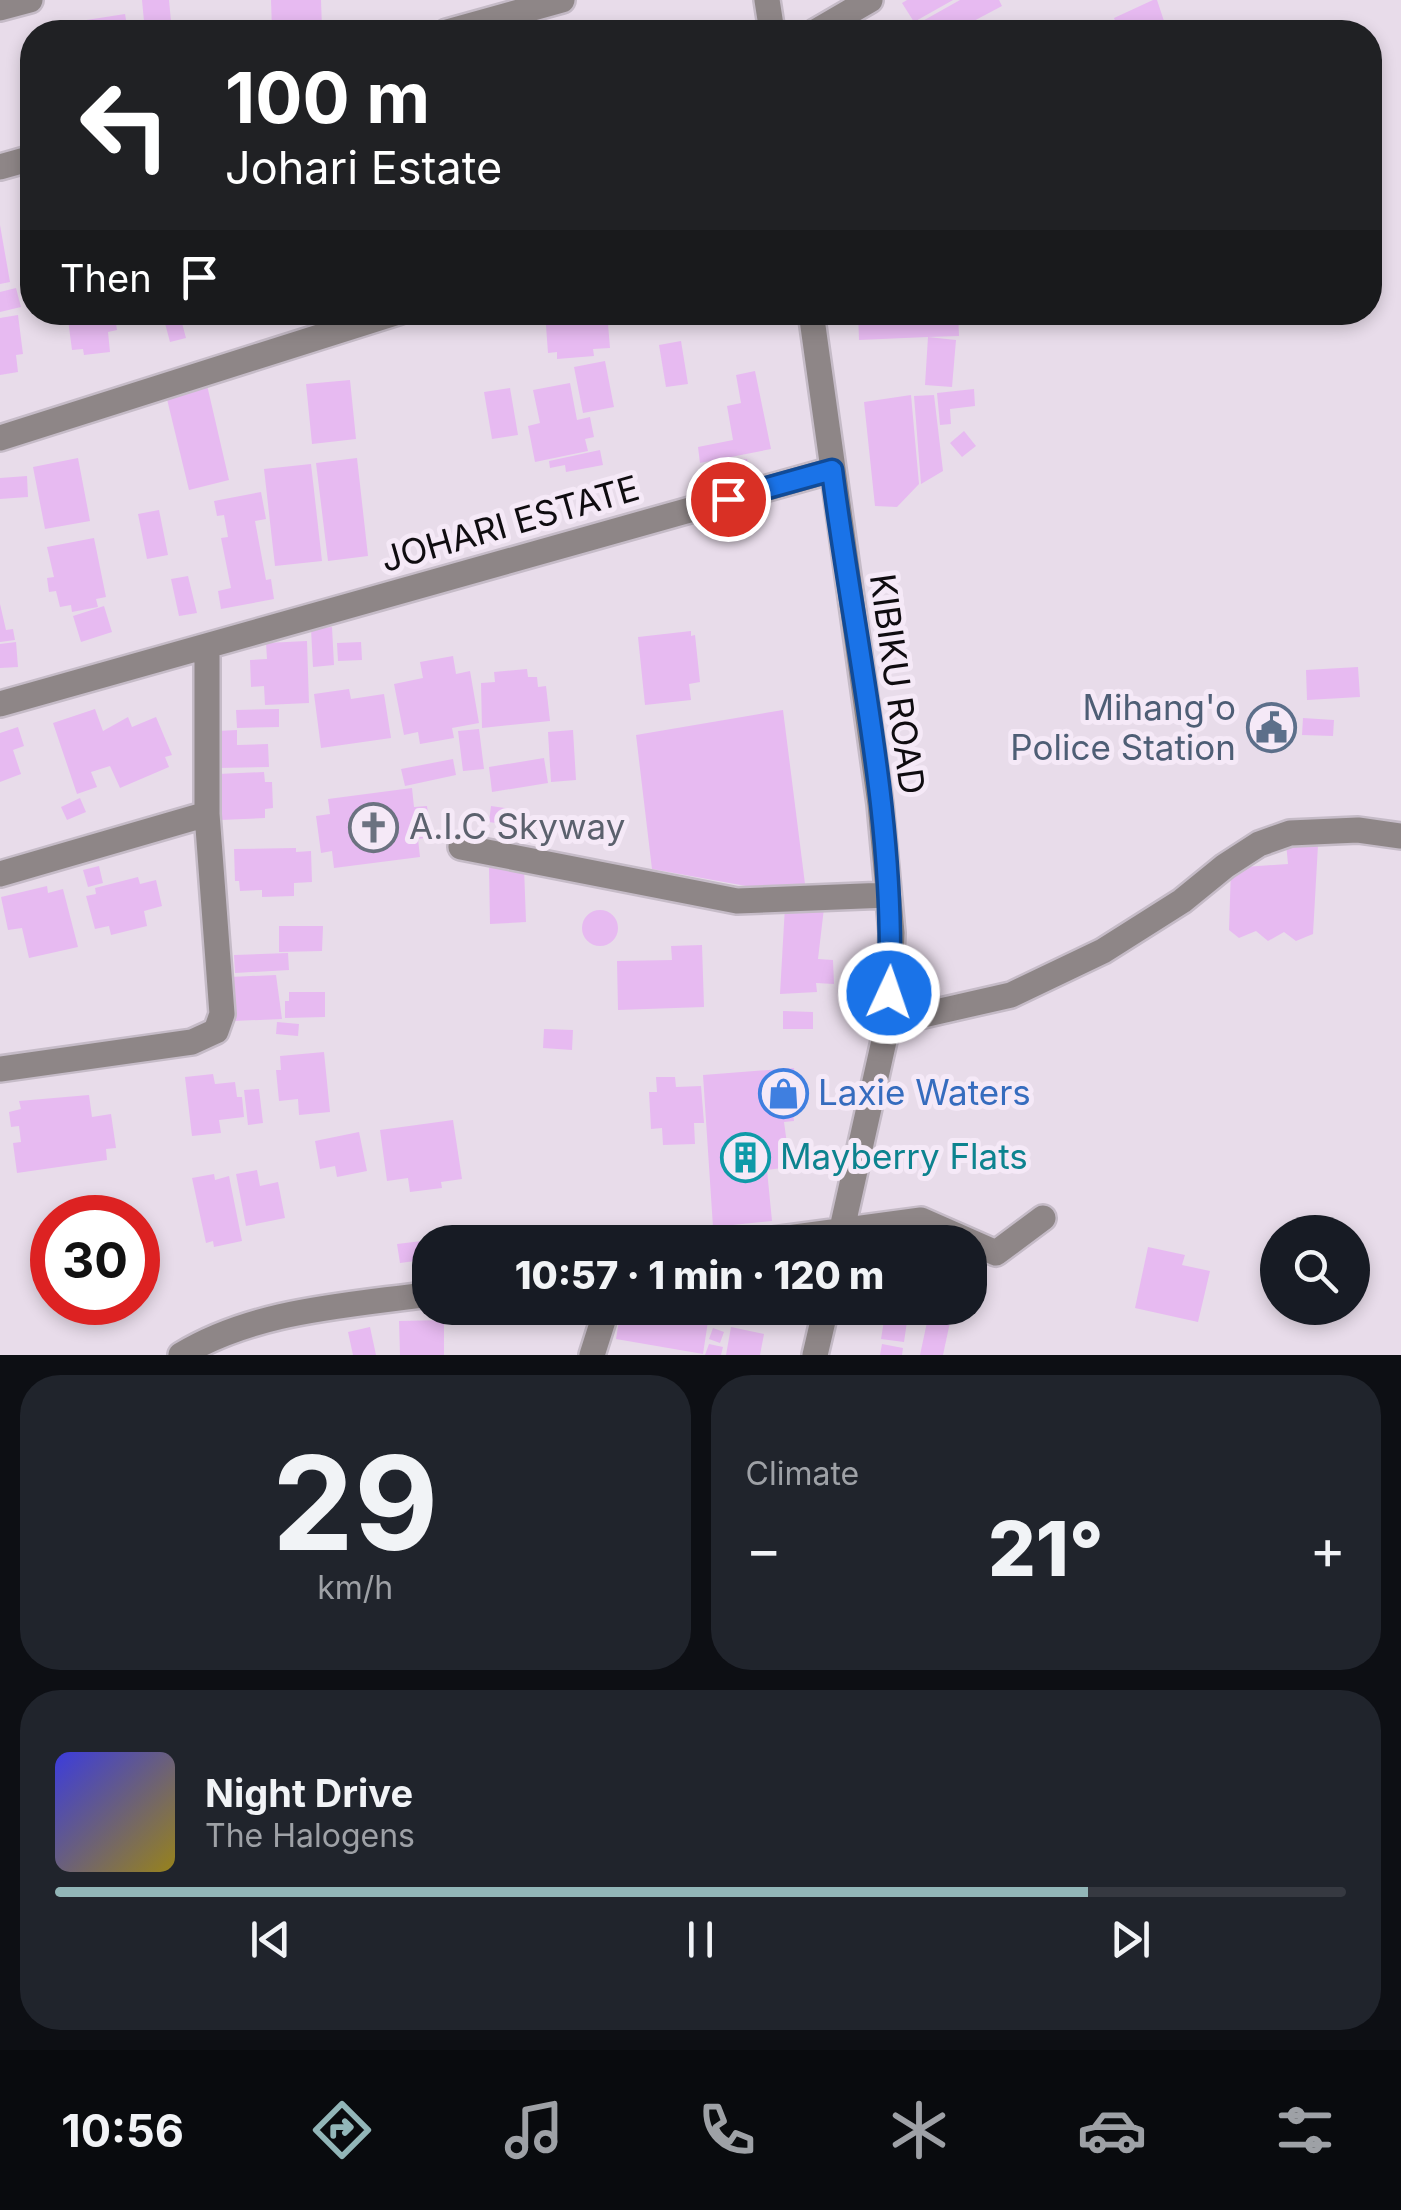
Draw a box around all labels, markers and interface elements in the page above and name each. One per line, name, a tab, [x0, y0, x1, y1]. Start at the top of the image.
text: 100 m	[225, 55, 430, 140]
icon: left	[60, 60, 190, 190]
text: Johari Estate	[225, 140, 502, 195]
icon: arrive	[172, 250, 227, 305]
text: Then	[60, 255, 152, 301]
pin	[686, 457, 771, 542]
street label: JOHARI ESTATE	[376, 466, 644, 580]
icon: arrive	[701, 472, 756, 527]
street label: KIBIKU ROAD	[862, 571, 934, 797]
place label: Mihang'o Police Station	[1010, 686, 1236, 768]
public building icon: Mihang'o Police Station	[1245, 702, 1297, 754]
church icon: A.I.C Skyway	[348, 801, 400, 853]
place label: A.I.C Skyway	[409, 805, 625, 847]
position arrow	[837, 941, 941, 1045]
shop icon: Laxie Waters	[757, 1067, 809, 1119]
place label: Laxie Waters	[818, 1071, 1031, 1113]
building icon: Mayberry Flats	[719, 1131, 771, 1183]
place label: Mayberry Flats	[780, 1135, 1028, 1177]
speed limit sign: 30	[30, 1195, 160, 1325]
map controls	[1260, 1215, 1370, 1325]
button: search	[1260, 1215, 1370, 1325]
text: 10:57 · 1 min · 120 m	[515, 1252, 884, 1298]
text: 29	[272, 1424, 438, 1581]
text: Climate	[746, 1454, 859, 1493]
text: 21°	[988, 1503, 1104, 1594]
text: −	[746, 1516, 782, 1582]
text: +	[1310, 1516, 1346, 1582]
text: km/h	[317, 1568, 393, 1607]
text: Night Drive	[205, 1770, 413, 1816]
text: The Halogens	[205, 1816, 415, 1855]
icon: previous	[243, 1912, 298, 1967]
icon: pause	[673, 1912, 728, 1967]
icon: next	[1103, 1912, 1158, 1967]
icon: directions	[307, 2095, 377, 2165]
icon: music	[499, 2095, 569, 2165]
icon: phone	[692, 2095, 762, 2165]
icon: climate	[884, 2095, 954, 2165]
icon: car	[1077, 2095, 1147, 2165]
icon: filters	[1270, 2095, 1340, 2165]
text: 10:56	[61, 2103, 184, 2158]

